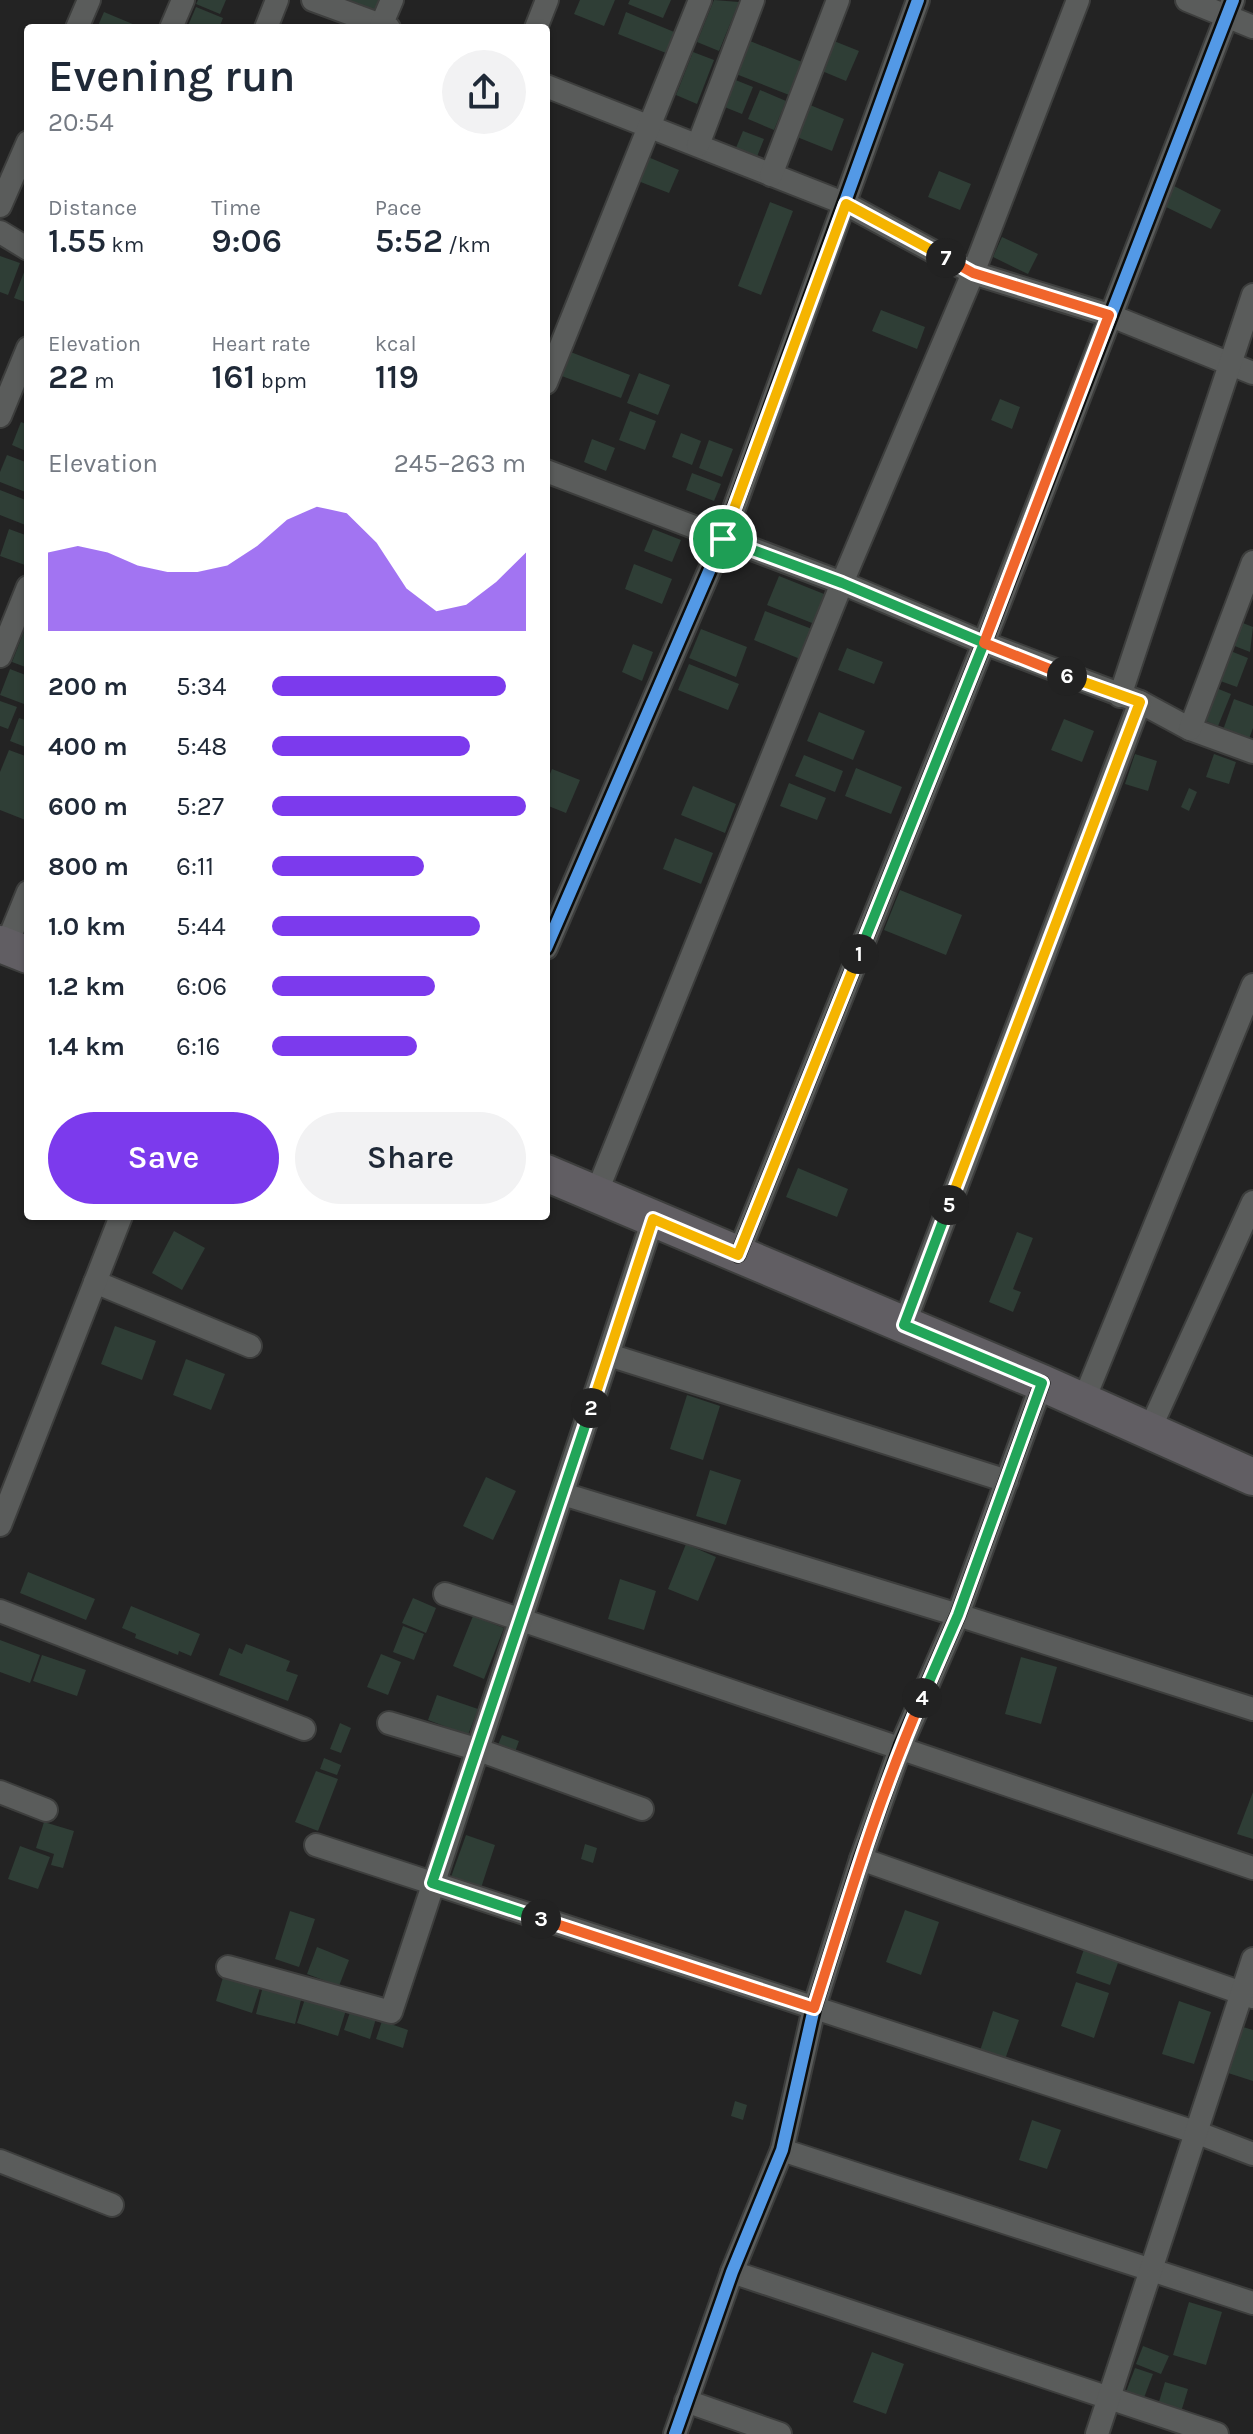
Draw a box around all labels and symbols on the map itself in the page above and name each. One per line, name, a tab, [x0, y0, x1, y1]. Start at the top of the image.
pin: 7	[926, 238, 966, 278]
pin	[689, 505, 757, 573]
pin: 6	[1047, 656, 1087, 696]
pin: 1	[839, 934, 879, 974]
pin: 5	[929, 1185, 969, 1225]
pin: 2	[571, 1388, 611, 1428]
pin: 4	[902, 1678, 942, 1718]
pin: 3	[521, 1899, 561, 1939]

